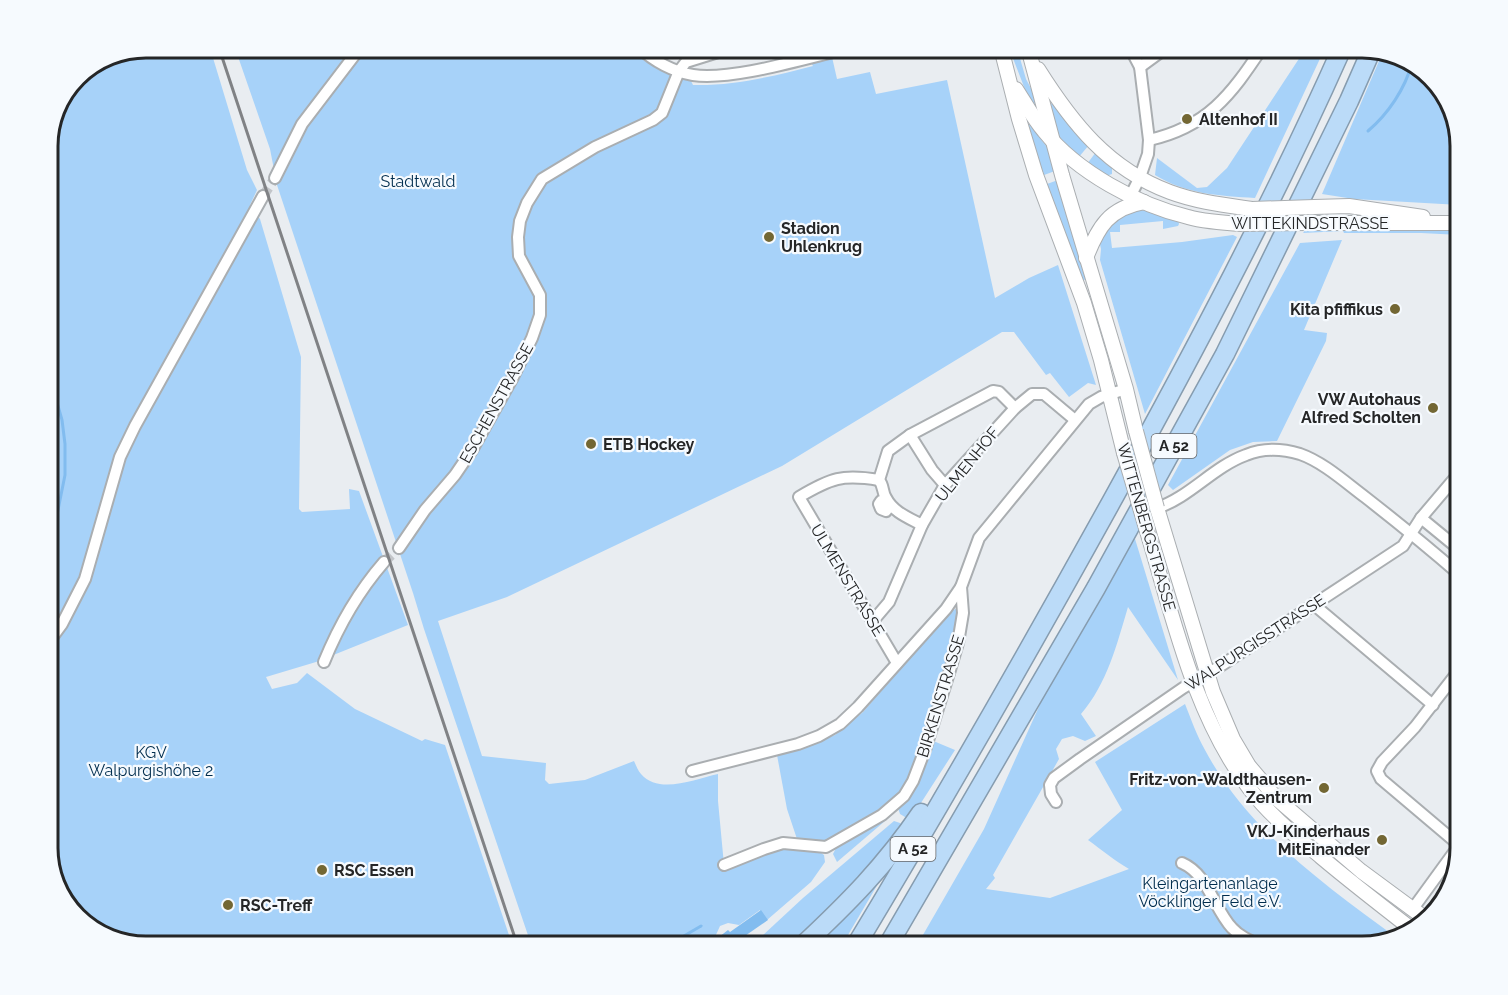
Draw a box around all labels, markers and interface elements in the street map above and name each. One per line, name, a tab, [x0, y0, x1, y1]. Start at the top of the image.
place label: Altenhof II	[1199, 110, 1278, 129]
marker: Altenhof II	[1180, 112, 1194, 126]
park label: Stadtwald	[381, 172, 455, 191]
street label: WITTEKINDSTRASSE	[1231, 214, 1389, 233]
place label: Stadion Uhlenkrug	[781, 219, 862, 256]
marker: Stadion Uhlenkrug	[762, 230, 776, 244]
place label: Kita pfiffikus	[1290, 300, 1383, 319]
marker: Kita pfiffikus	[1388, 302, 1402, 316]
street label: ESCHENSTRASSE	[456, 340, 537, 466]
place label: VW Autohaus Alfred Scholten	[1301, 390, 1421, 427]
marker: VW Autohaus Alfred Scholten	[1426, 401, 1440, 415]
street label: ULMENHOF	[931, 423, 1003, 506]
road number: A 52	[1152, 434, 1196, 458]
place label: ETB Hockey	[603, 435, 695, 454]
marker: ETB Hockey	[584, 437, 598, 451]
street label: WITTENBERGSTRASSE	[1113, 441, 1180, 614]
street label: ULMENSTRASSE	[807, 521, 889, 640]
street label: WALPURGISSTRASSE	[1182, 590, 1329, 695]
street label: BIRKENSTRASSE	[913, 632, 968, 760]
park label: KGV Walpurgishöhe 2	[89, 743, 213, 780]
place label: Fritz-von-Waldthausen- Zentrum	[1129, 770, 1312, 807]
marker: Fritz-von-Waldthausen- Zentrum	[1317, 781, 1331, 795]
place label: VKJ-Kinderhaus MitEinander	[1247, 822, 1370, 859]
marker: VKJ-Kinderhaus MitEinander	[1375, 833, 1389, 847]
road number: A 52	[890, 837, 936, 861]
place label: RSC Essen	[334, 861, 414, 880]
marker: RSC Essen	[315, 863, 329, 877]
park label: Kleingartenanlage Vöcklinger Feld e.V.	[1138, 874, 1282, 911]
place label: RSC-Treff	[240, 896, 313, 915]
marker: RSC-Treff	[221, 898, 235, 912]

